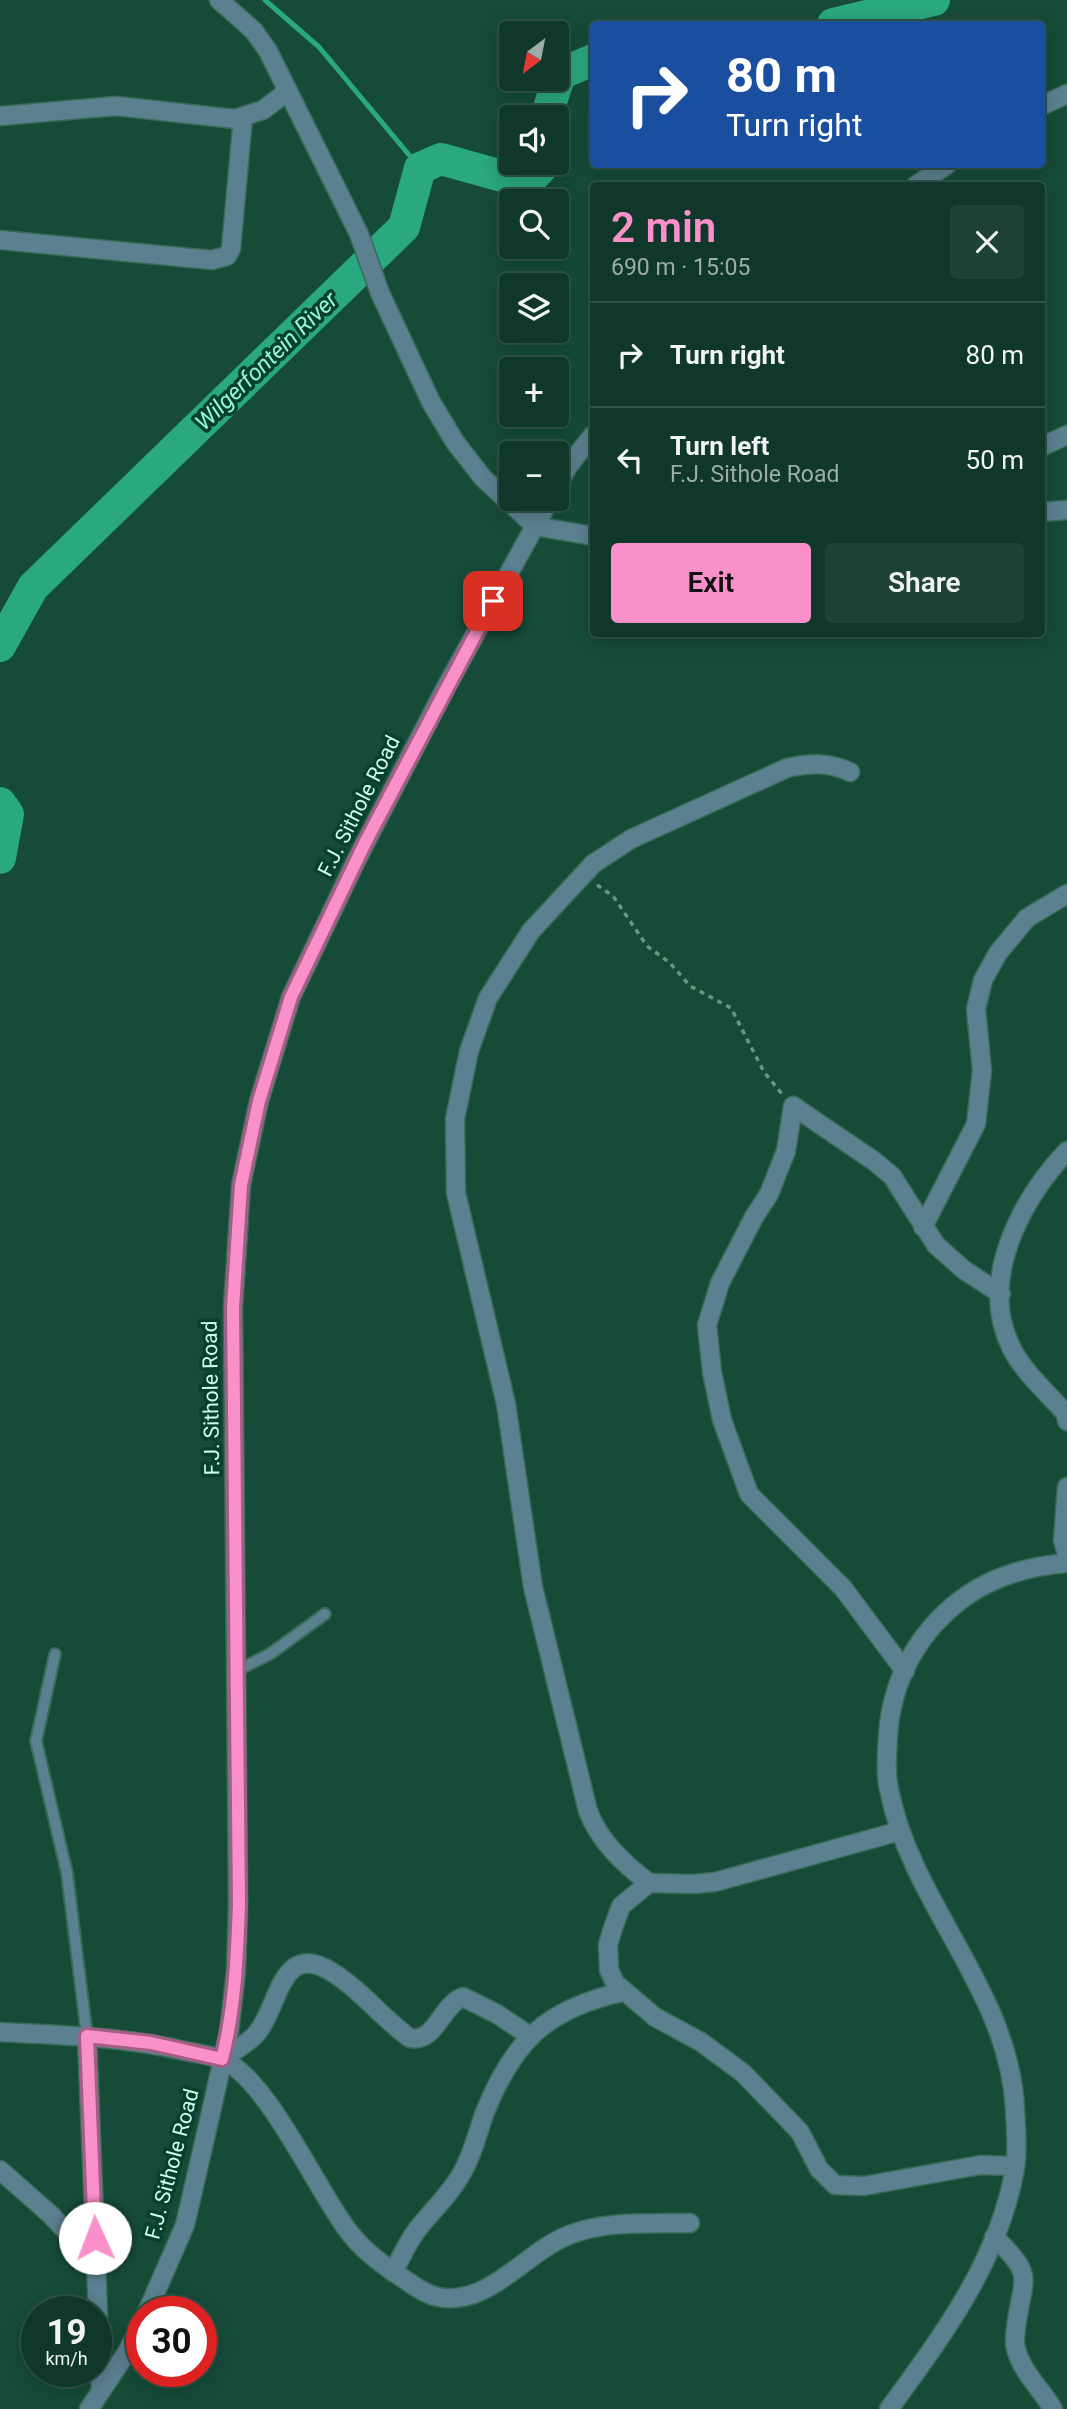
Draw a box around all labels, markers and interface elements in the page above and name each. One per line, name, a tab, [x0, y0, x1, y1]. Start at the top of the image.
north arrow	[499, 21, 569, 91]
map controls	[499, 21, 569, 511]
text: 80 m	[726, 47, 837, 104]
icon: right	[611, 49, 702, 140]
button: sound	[499, 105, 569, 175]
text: Turn right	[726, 106, 862, 144]
button: search	[499, 189, 569, 259]
text: 2 min	[611, 203, 716, 252]
button: close	[950, 205, 1024, 279]
text: 690 m · 15:05	[611, 254, 750, 281]
button: layers	[499, 273, 569, 343]
water label: Wilgerfontein River	[190, 286, 344, 436]
icon: right	[611, 336, 649, 374]
text: Turn right	[670, 340, 785, 370]
text: 80 m	[966, 340, 1024, 370]
button: +	[499, 357, 569, 427]
text: Turn left	[670, 431, 769, 461]
button: −	[499, 441, 569, 511]
icon: left	[611, 441, 649, 479]
text: 50 m	[966, 445, 1024, 475]
text: F.J. Sithole Road	[670, 461, 839, 488]
button: Exit	[611, 543, 811, 623]
button: Share	[825, 543, 1024, 623]
pin	[463, 571, 523, 631]
icon: arrive	[474, 582, 512, 620]
street label: F.J. Sithole Road	[313, 732, 405, 880]
street label: F.J. Sithole Road	[198, 1320, 224, 1476]
street label: F.J. Sithole Road	[140, 2086, 204, 2242]
position arrow	[58, 2201, 132, 2275]
speed limit sign: 30	[126, 2296, 217, 2387]
text: 19	[46, 2312, 87, 2353]
text: km/h	[45, 2348, 88, 2369]

